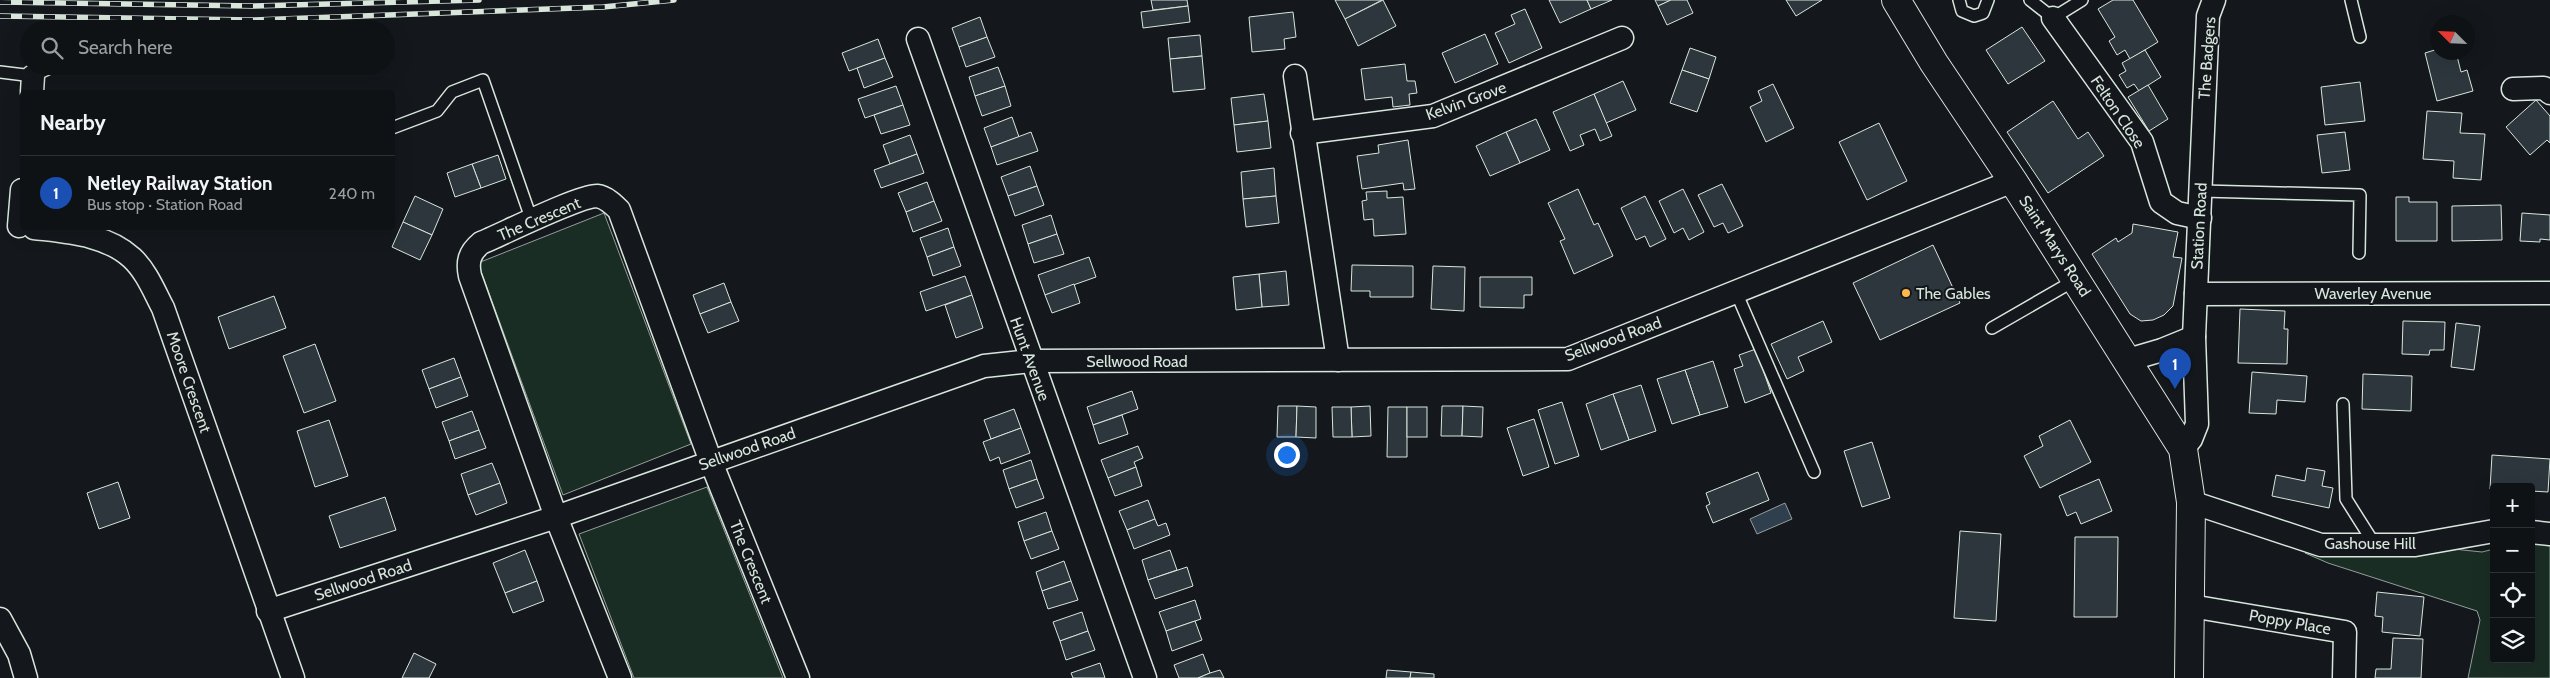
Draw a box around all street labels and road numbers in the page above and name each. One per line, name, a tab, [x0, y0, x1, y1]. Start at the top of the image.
street label: The Badgers	[2195, 16, 2219, 100]
street label: Felton Close	[2087, 72, 2149, 152]
street label: Kelvin Grove	[1423, 78, 1509, 124]
street label: Station Road	[2187, 182, 2211, 270]
street label: Saint Marys Road	[2015, 192, 2095, 300]
street label: The Crescent	[495, 193, 584, 245]
street label: Waverley Avenue	[2314, 284, 2432, 303]
street label: Sellwood Road	[1562, 313, 1664, 365]
street label: Hunt Avenue	[1006, 314, 1054, 404]
street label: Moore Crescent	[163, 329, 215, 436]
street label: Sellwood Road	[1086, 352, 1188, 371]
street label: Sellwood Road	[696, 424, 798, 474]
street label: The Crescent	[726, 518, 776, 607]
street label: Gashouse Hill	[2324, 534, 2416, 553]
street label: Sellwood Road	[312, 555, 414, 605]
street label: Poppy Place	[2248, 605, 2332, 639]

